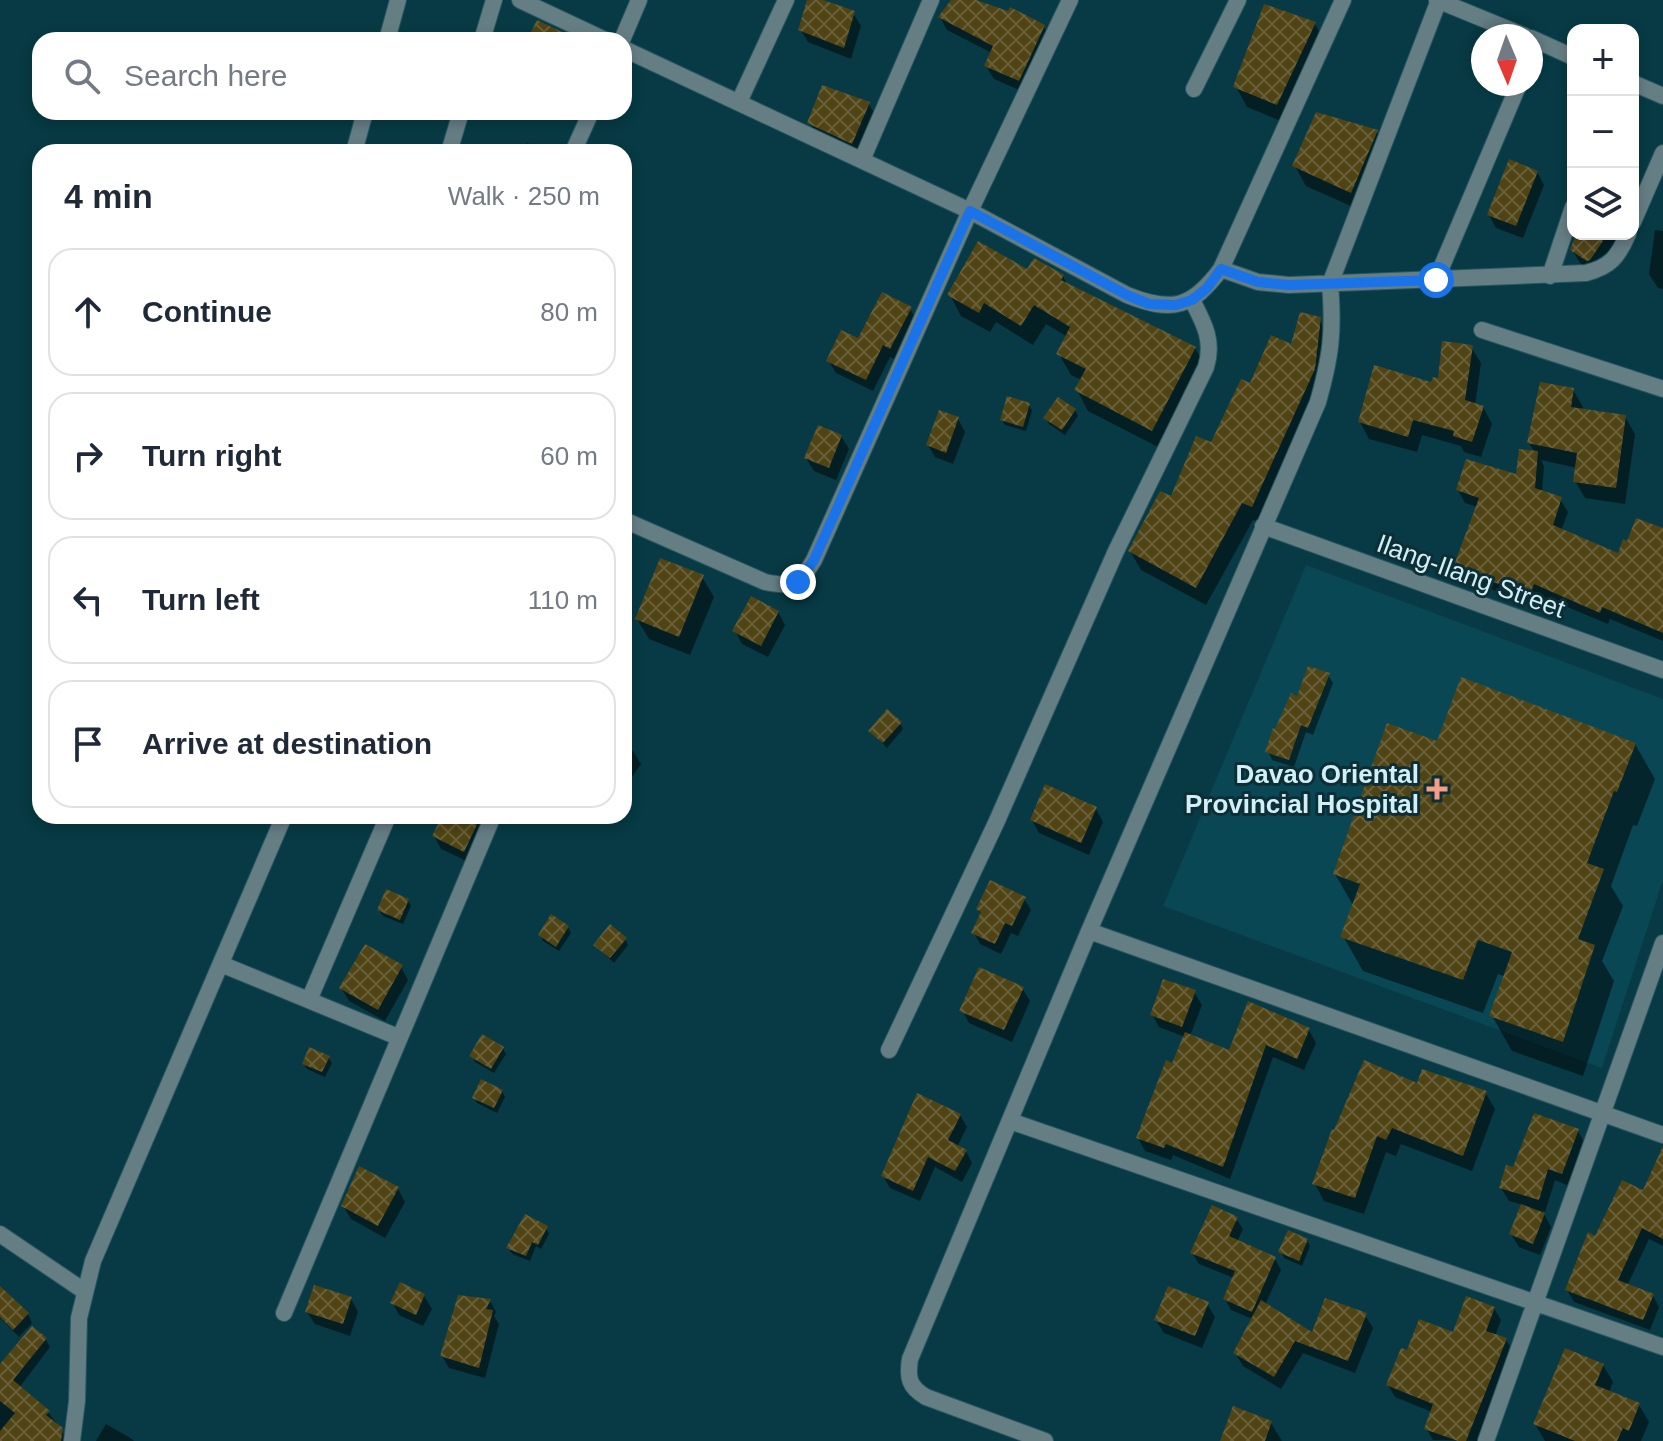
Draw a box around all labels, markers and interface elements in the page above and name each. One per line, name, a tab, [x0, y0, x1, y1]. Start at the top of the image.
north arrow	[1471, 24, 1543, 96]
map controls	[1567, 24, 1639, 240]
button: +	[1567, 24, 1639, 96]
search box	[32, 32, 632, 120]
icon: search	[60, 54, 104, 98]
text: Search here	[124, 59, 287, 92]
button: −	[1567, 96, 1639, 168]
button: layers	[1567, 168, 1639, 240]
text: 4 min	[64, 177, 153, 215]
text: Walk · 250 m	[448, 181, 600, 211]
route start	[1418, 262, 1454, 298]
icon: ahead	[66, 290, 110, 334]
text: Continue	[142, 295, 272, 328]
text: 80 m	[540, 297, 598, 327]
icon: right	[66, 434, 110, 478]
text: Turn right	[142, 439, 281, 472]
text: 60 m	[540, 441, 598, 471]
street label: Ilang-Ilang Street	[1373, 528, 1570, 624]
route end	[780, 564, 816, 600]
icon: left	[66, 578, 110, 622]
text: Turn left	[142, 583, 260, 616]
text: 110 m	[528, 585, 598, 615]
icon: arrive	[66, 722, 110, 766]
text: Arrive at destination	[142, 727, 432, 760]
place label: Davao Oriental Provincial Hospital	[1185, 759, 1419, 819]
marker: Davao Oriental Provincial Hospital	[1426, 778, 1448, 800]

